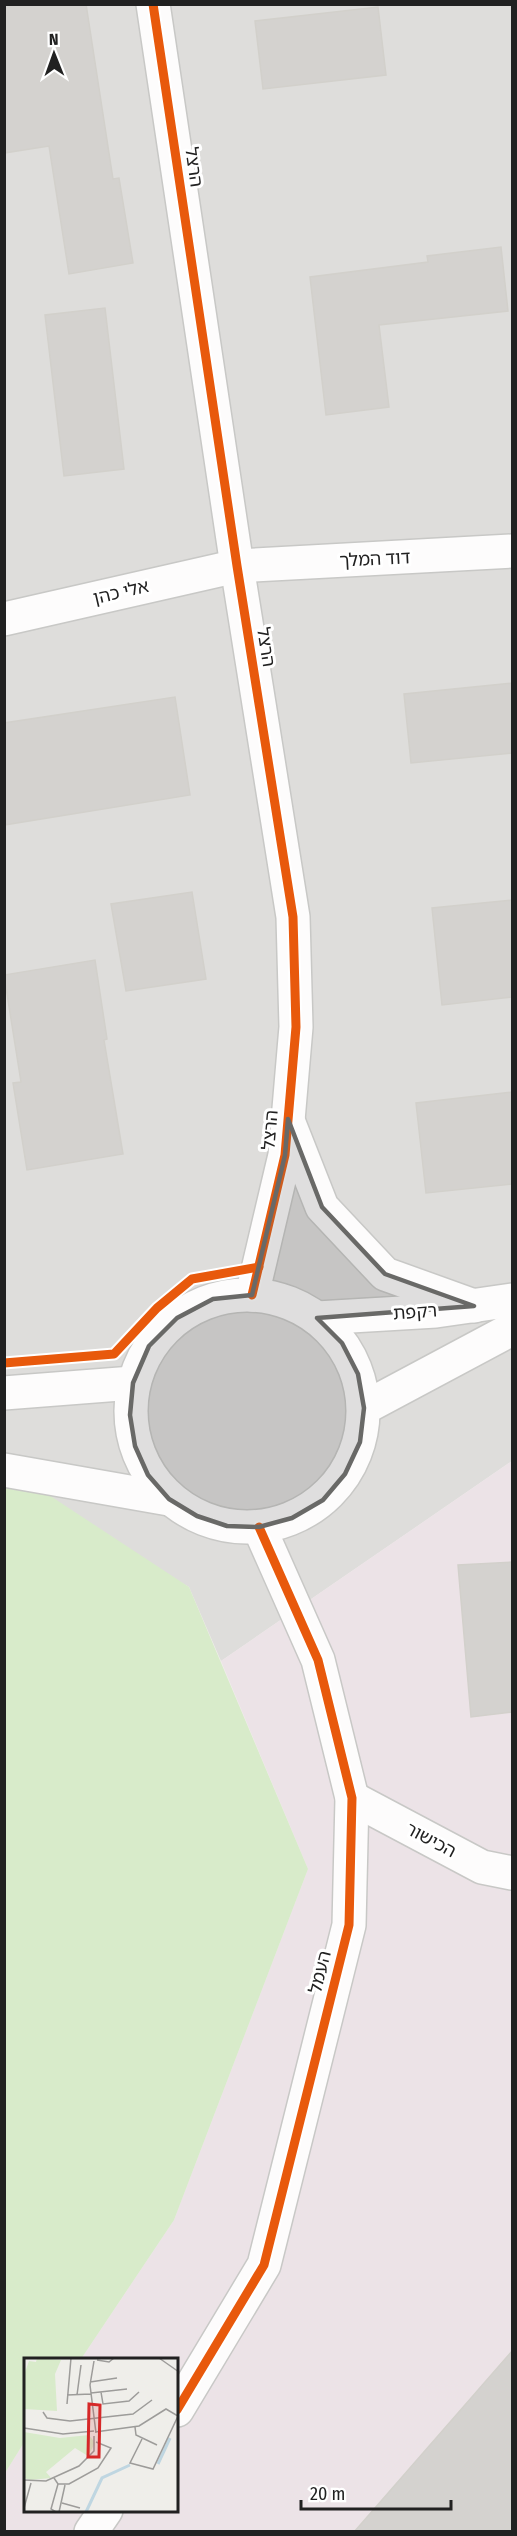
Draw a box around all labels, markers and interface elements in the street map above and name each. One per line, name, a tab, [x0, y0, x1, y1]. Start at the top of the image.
north arrow	[24, 24, 84, 84]
text: N	[49, 30, 59, 49]
street label: הרצל	[180, 146, 208, 188]
street label: דוד המלך	[339, 546, 411, 572]
street label: אלי כהן	[91, 575, 151, 609]
street label: הרצל	[252, 625, 280, 669]
street label: הרצל	[257, 1109, 283, 1151]
street label: רקפת	[392, 1299, 438, 1325]
street label: הכישור	[402, 1818, 460, 1862]
street label: העמל	[304, 1948, 336, 1996]
inset map	[24, 2358, 178, 2512]
scale bar	[301, 2473, 451, 2511]
text: 20 m	[310, 2483, 345, 2505]

